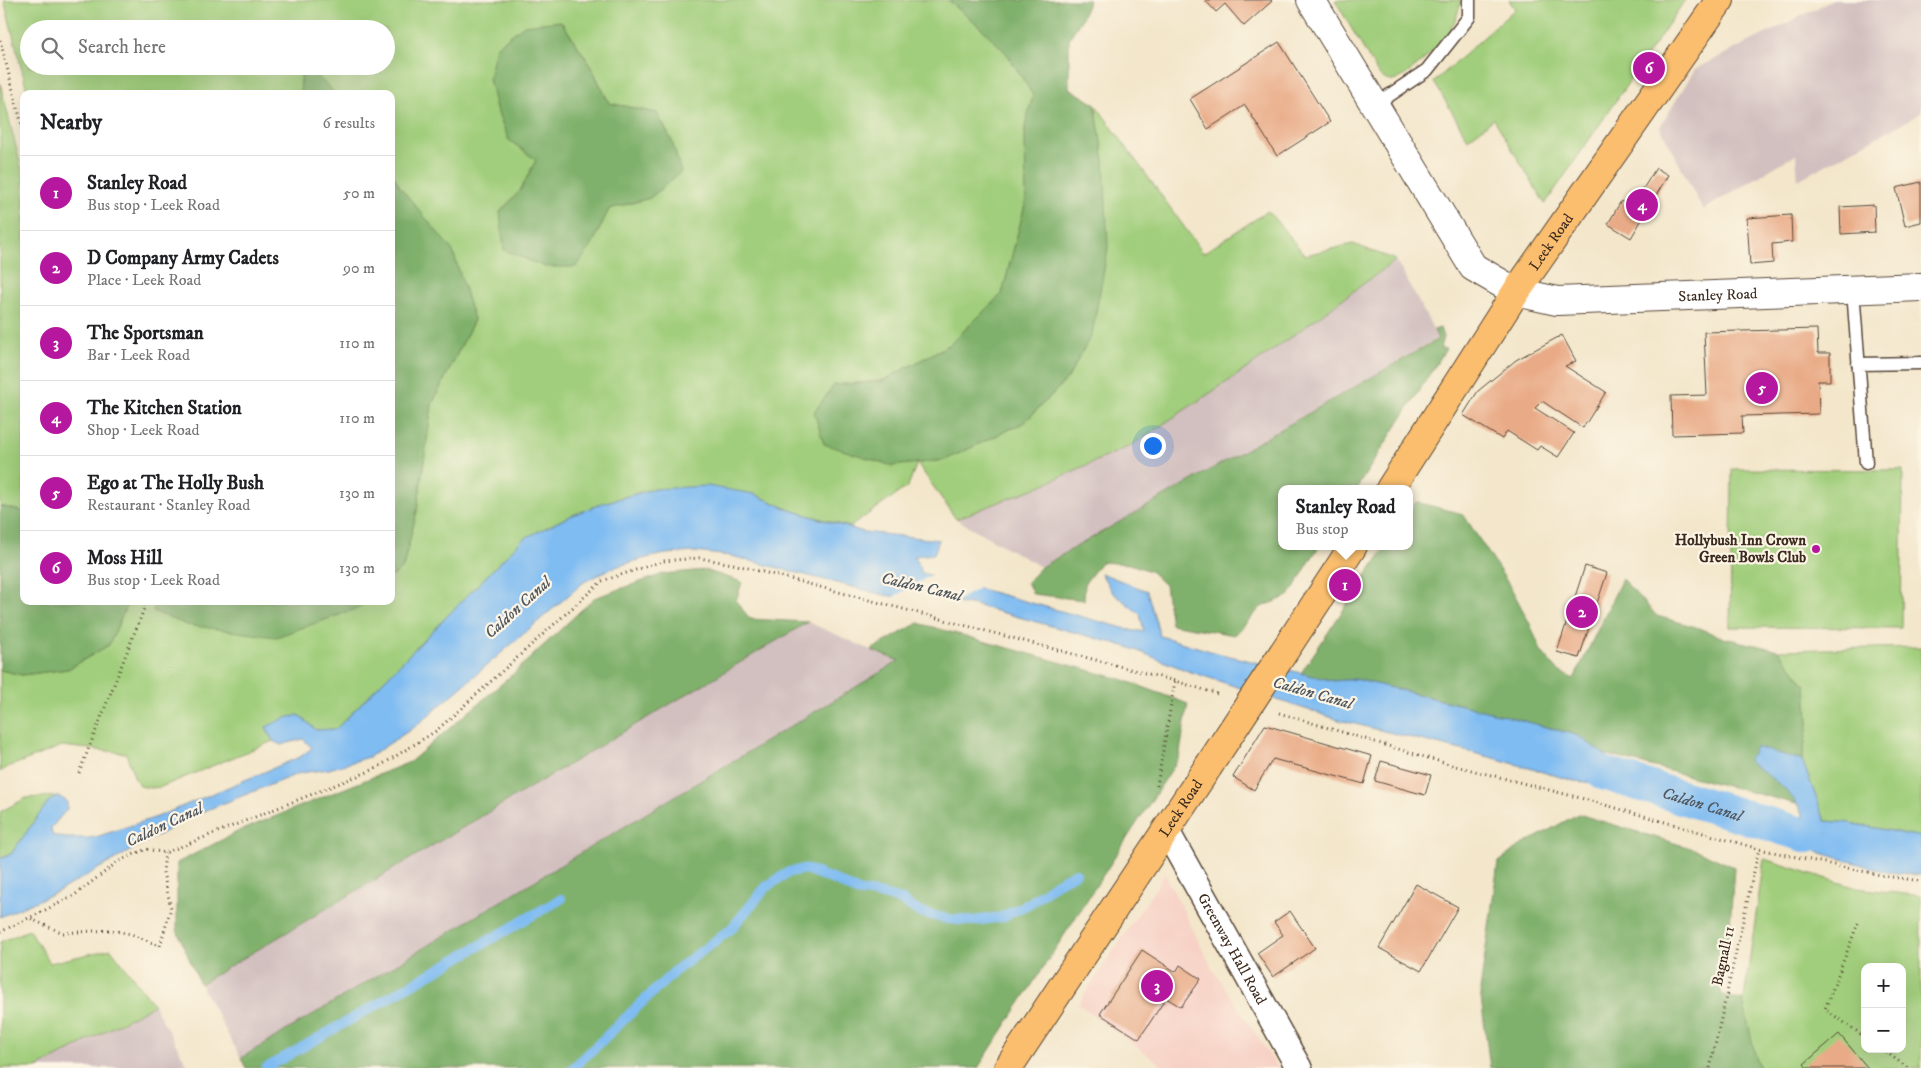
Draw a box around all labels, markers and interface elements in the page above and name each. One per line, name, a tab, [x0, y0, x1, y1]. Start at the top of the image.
search box	[20, 20, 395, 75]
icon: search	[38, 34, 66, 62]
text: Search here	[78, 36, 166, 59]
pin: 6	[1633, 49, 1665, 87]
text: Nearby	[40, 110, 102, 136]
text: 6 results	[322, 113, 375, 133]
text: Stanley Road	[87, 172, 187, 195]
text: 1	[53, 183, 59, 203]
text: 50 m	[343, 183, 375, 203]
pin: 4	[1626, 186, 1658, 224]
text: Bus stop · Leek Road	[87, 195, 220, 215]
street label: Leek Road	[1525, 210, 1578, 274]
text: D Company Army Cadets	[87, 247, 279, 270]
text: 2	[52, 258, 60, 278]
text: 90 m	[343, 258, 375, 278]
text: Place · Leek Road	[87, 270, 201, 290]
street label: Stanley Road	[1678, 284, 1758, 306]
text: The Sportsman	[87, 322, 204, 345]
text: 3	[53, 333, 59, 353]
text: 110 m	[339, 333, 375, 353]
text: Bar · Leek Road	[87, 345, 190, 365]
pin: 5	[1746, 369, 1778, 407]
text: The Kitchen Station	[87, 397, 242, 420]
text: 4	[51, 408, 61, 428]
text: 110 m	[339, 408, 375, 428]
text: Shop · Leek Road	[87, 420, 200, 440]
your location	[1140, 433, 1166, 459]
text: Ego at The Holly Bush	[87, 472, 264, 495]
text: 5	[52, 483, 60, 503]
text: 130 m	[339, 483, 375, 503]
popup	[1278, 485, 1413, 550]
text: Restaurant · Stanley Road	[87, 495, 250, 515]
text: Stanley Road	[1296, 496, 1396, 519]
text: Bus stop	[1296, 519, 1348, 539]
place label: Hollybush Inn Crown Green Bowls Club	[1675, 531, 1806, 567]
marker: Hollybush Inn Crown Green Bowls Club	[1810, 543, 1822, 555]
text: Moss Hill	[87, 547, 162, 570]
text: 6	[52, 558, 60, 578]
text: 130 m	[339, 558, 375, 578]
pin: 1	[1329, 566, 1361, 604]
water label: Caldon Canal	[879, 568, 966, 606]
text: Bus stop · Leek Road	[87, 570, 220, 590]
water label: Caldon Canal	[480, 571, 556, 643]
pin: 2	[1566, 593, 1598, 631]
water label: Caldon Canal	[1270, 672, 1357, 714]
street label: Leek Road	[1155, 776, 1207, 841]
water label: Caldon Canal	[1660, 783, 1746, 827]
water label: Caldon Canal	[123, 798, 208, 851]
street label: Greenway Hall Road	[1193, 890, 1271, 1009]
street label: Bagnall 11	[1708, 924, 1739, 988]
map controls	[1861, 963, 1906, 1053]
button: +	[1861, 963, 1906, 1008]
pin: 3	[1141, 967, 1173, 1005]
button: −	[1861, 1008, 1906, 1053]

